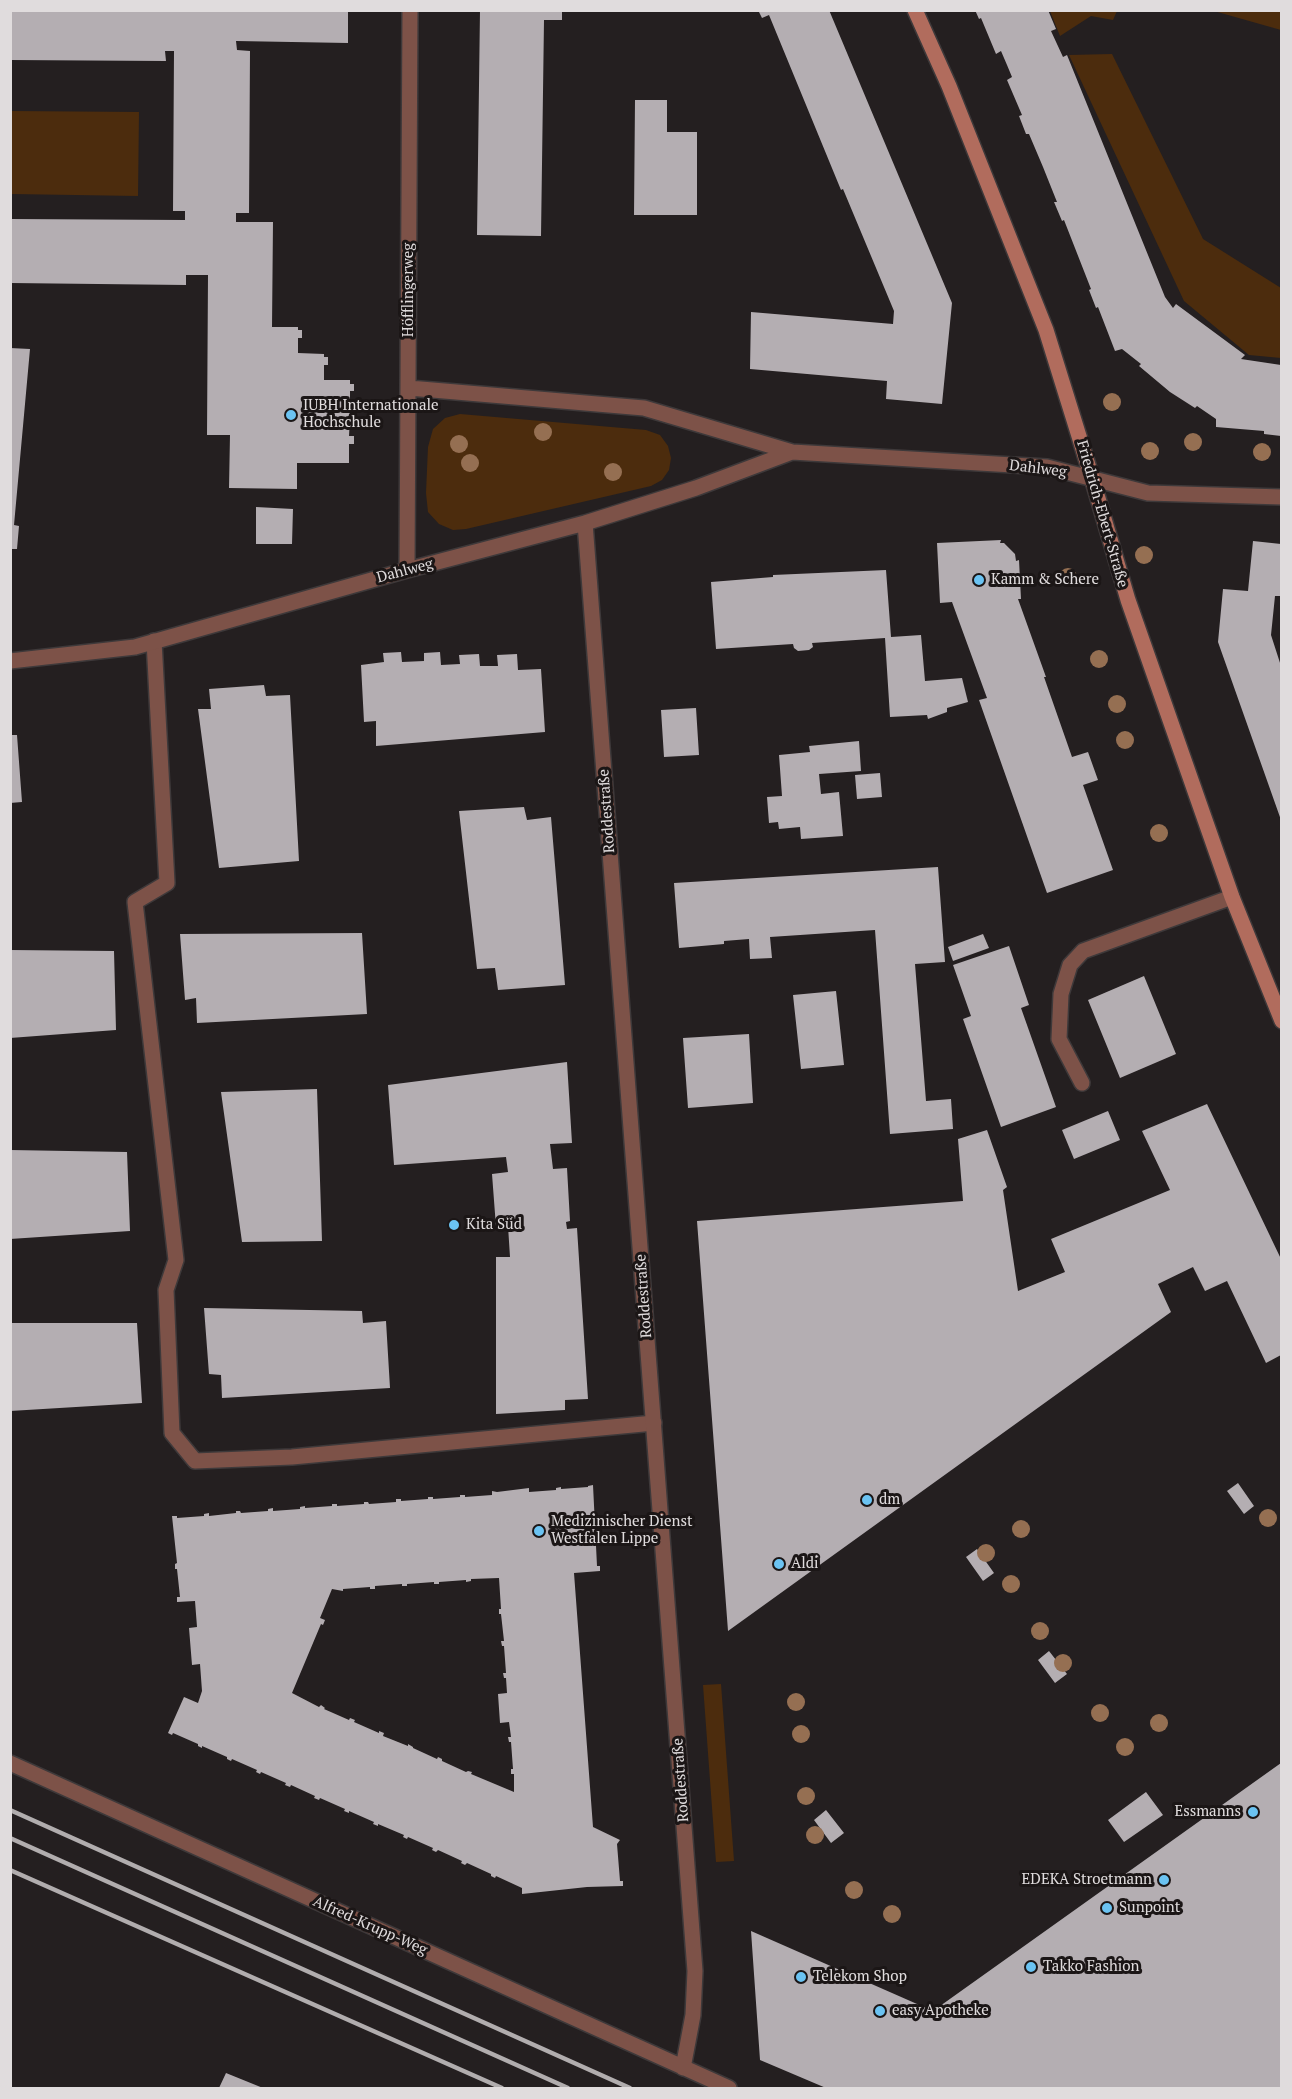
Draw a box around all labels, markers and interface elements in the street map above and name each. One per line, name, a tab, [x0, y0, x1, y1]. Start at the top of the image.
street label: Höfflingerweg	[400, 243, 418, 337]
place label: IUBH Internationale Hochschule	[303, 397, 439, 432]
marker: IUBH Internationale Hochschule	[284, 408, 298, 422]
street label: Friedrich-Ebert-Straße	[1072, 438, 1132, 590]
street label: Dahlweg	[1008, 457, 1068, 481]
street label: Dahlweg	[375, 555, 435, 587]
place label: Kamm & Schere	[991, 571, 1099, 589]
marker: Kamm & Schere	[972, 573, 986, 587]
street label: Roddestraße	[595, 768, 619, 854]
place label: Kita Süd	[466, 1216, 522, 1234]
marker: Kita Süd	[447, 1218, 461, 1232]
street label: Roddestraße	[632, 1253, 656, 1339]
place label: dm	[879, 1491, 900, 1509]
marker: dm	[860, 1493, 874, 1507]
place label: Medizinischer Dienst Westfalen Lippe	[551, 1513, 693, 1548]
marker: Medizinischer Dienst Westfalen Lippe	[532, 1524, 546, 1538]
place label: Aldi	[791, 1555, 819, 1573]
marker: Aldi	[772, 1557, 786, 1571]
street label: Roddestraße	[669, 1737, 693, 1823]
place label: Essmanns	[1174, 1803, 1241, 1821]
marker: Essmanns	[1246, 1805, 1260, 1819]
place label: EDEKA Stroetmann	[1022, 1871, 1152, 1889]
marker: EDEKA Stroetmann	[1157, 1873, 1171, 1887]
street label: Alfred-Krupp-Weg	[310, 1893, 430, 1959]
place label: Sunpoint	[1119, 1899, 1180, 1917]
marker: Sunpoint	[1100, 1901, 1114, 1915]
place label: Takko Fashion	[1043, 1958, 1139, 1976]
marker: Takko Fashion	[1024, 1960, 1038, 1974]
place label: Telekom Shop	[813, 1968, 907, 1986]
marker: Telekom Shop	[794, 1970, 808, 1984]
place label: easy Apotheke	[892, 2002, 989, 2020]
marker: easy Apotheke	[873, 2004, 887, 2018]

